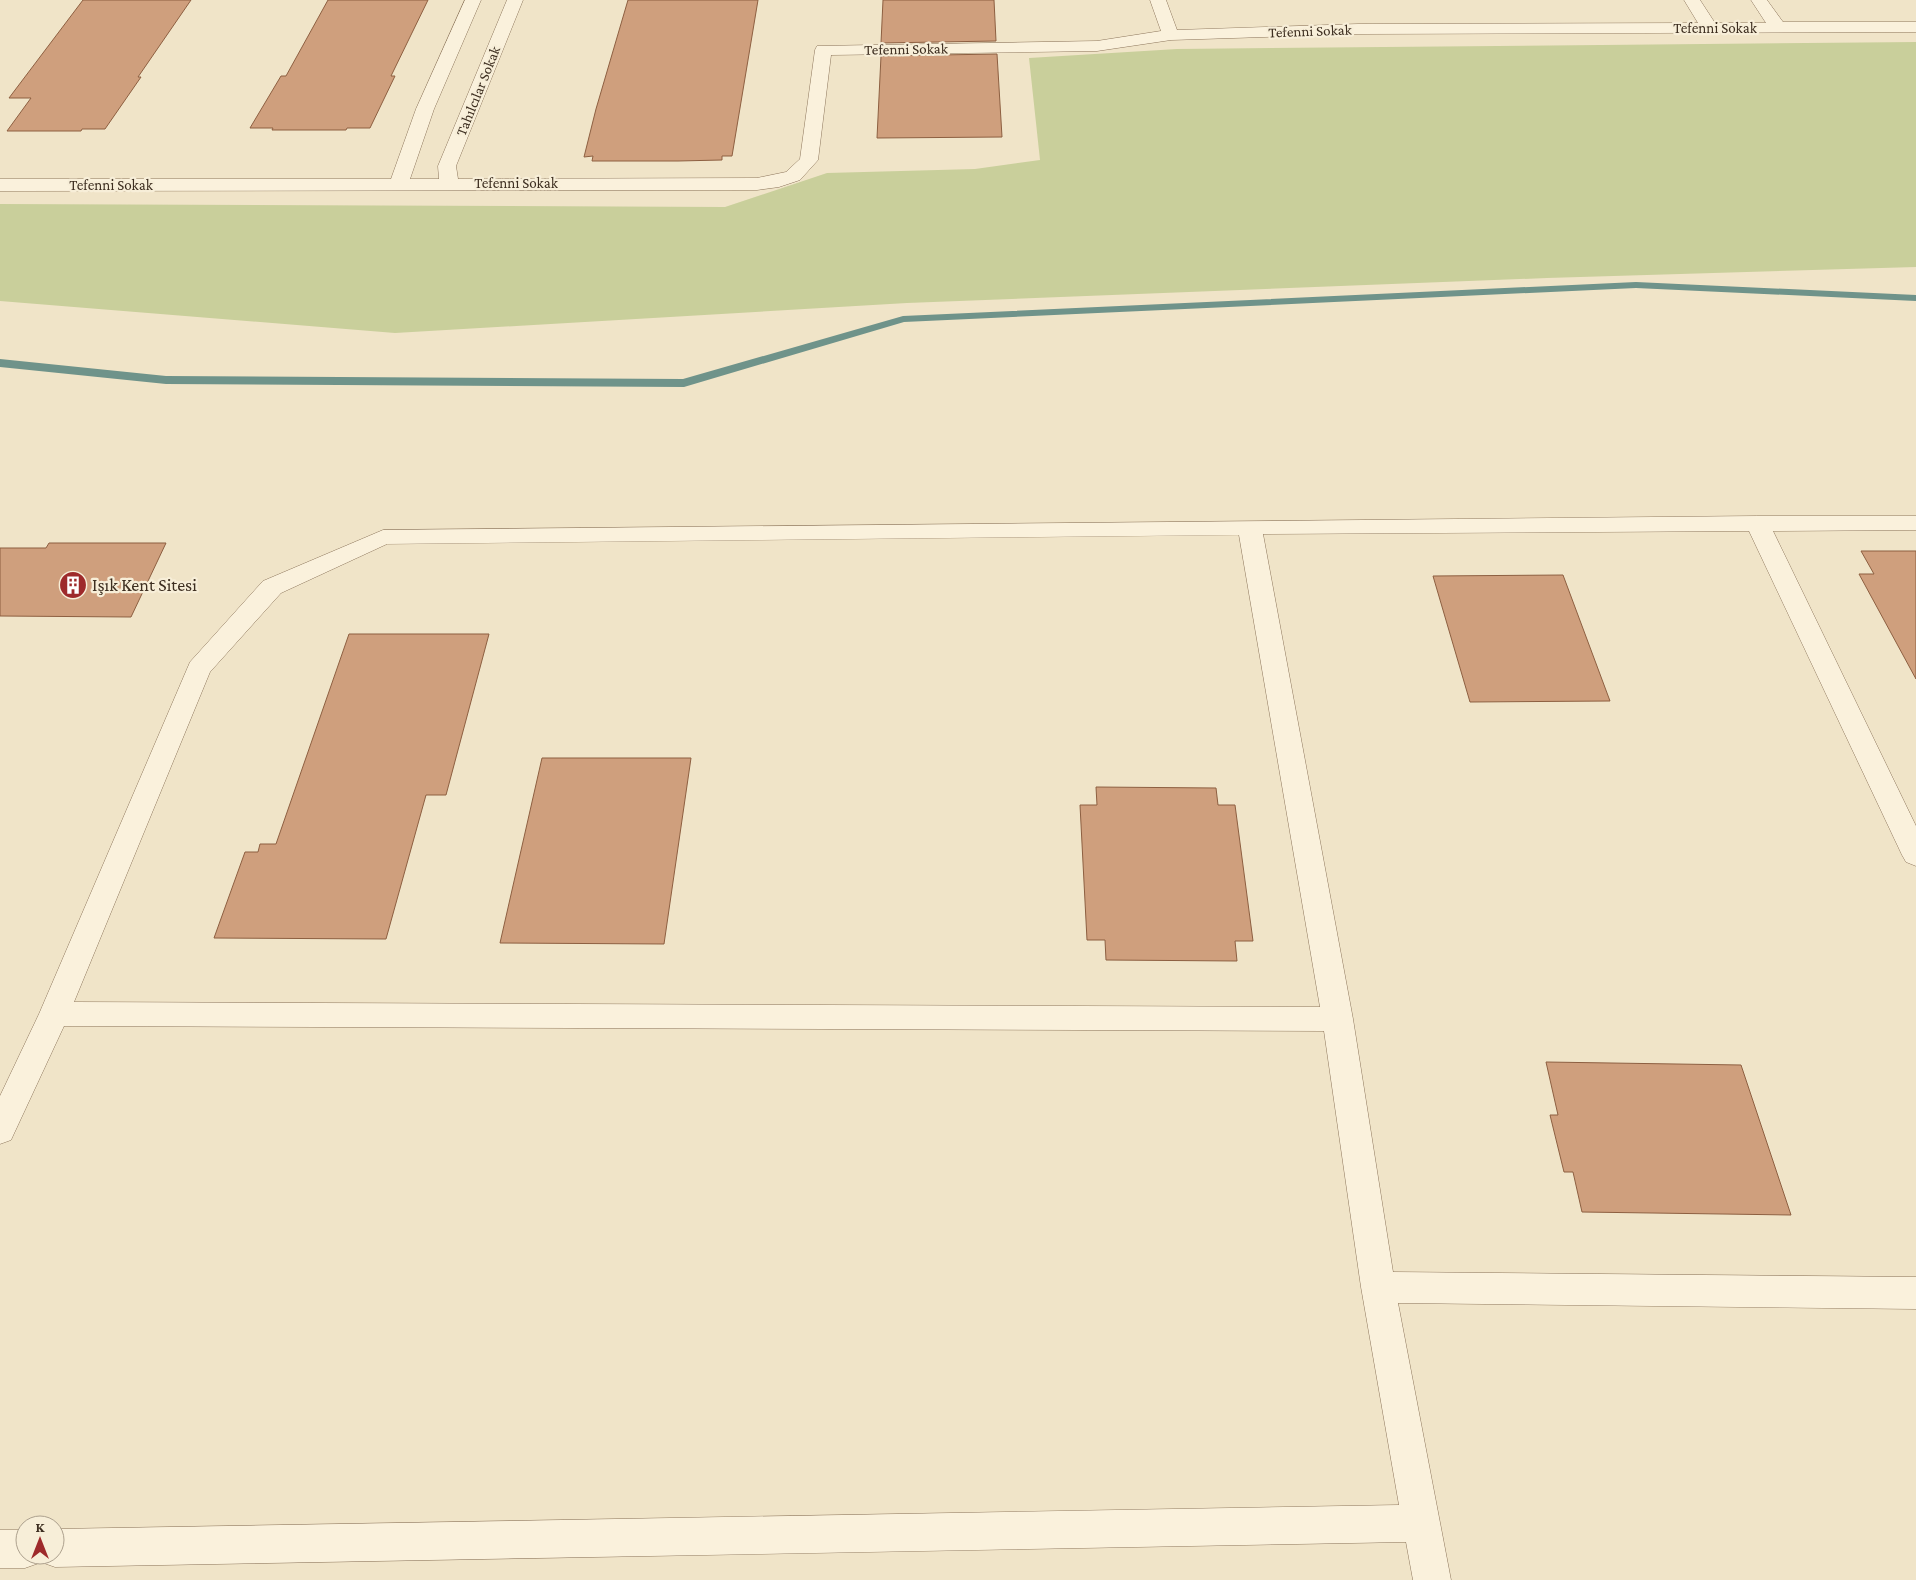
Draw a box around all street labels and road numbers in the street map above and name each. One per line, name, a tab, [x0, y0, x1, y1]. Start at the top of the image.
street label: Tefenni Sokak	[1673, 20, 1758, 36]
street label: Tefenni Sokak	[1268, 22, 1353, 40]
street label: Tefenni Sokak	[864, 40, 949, 58]
street label: Tahılcılar Sokak	[453, 43, 504, 138]
street label: Tefenni Sokak	[474, 175, 559, 191]
street label: Tefenni Sokak	[69, 177, 154, 193]

